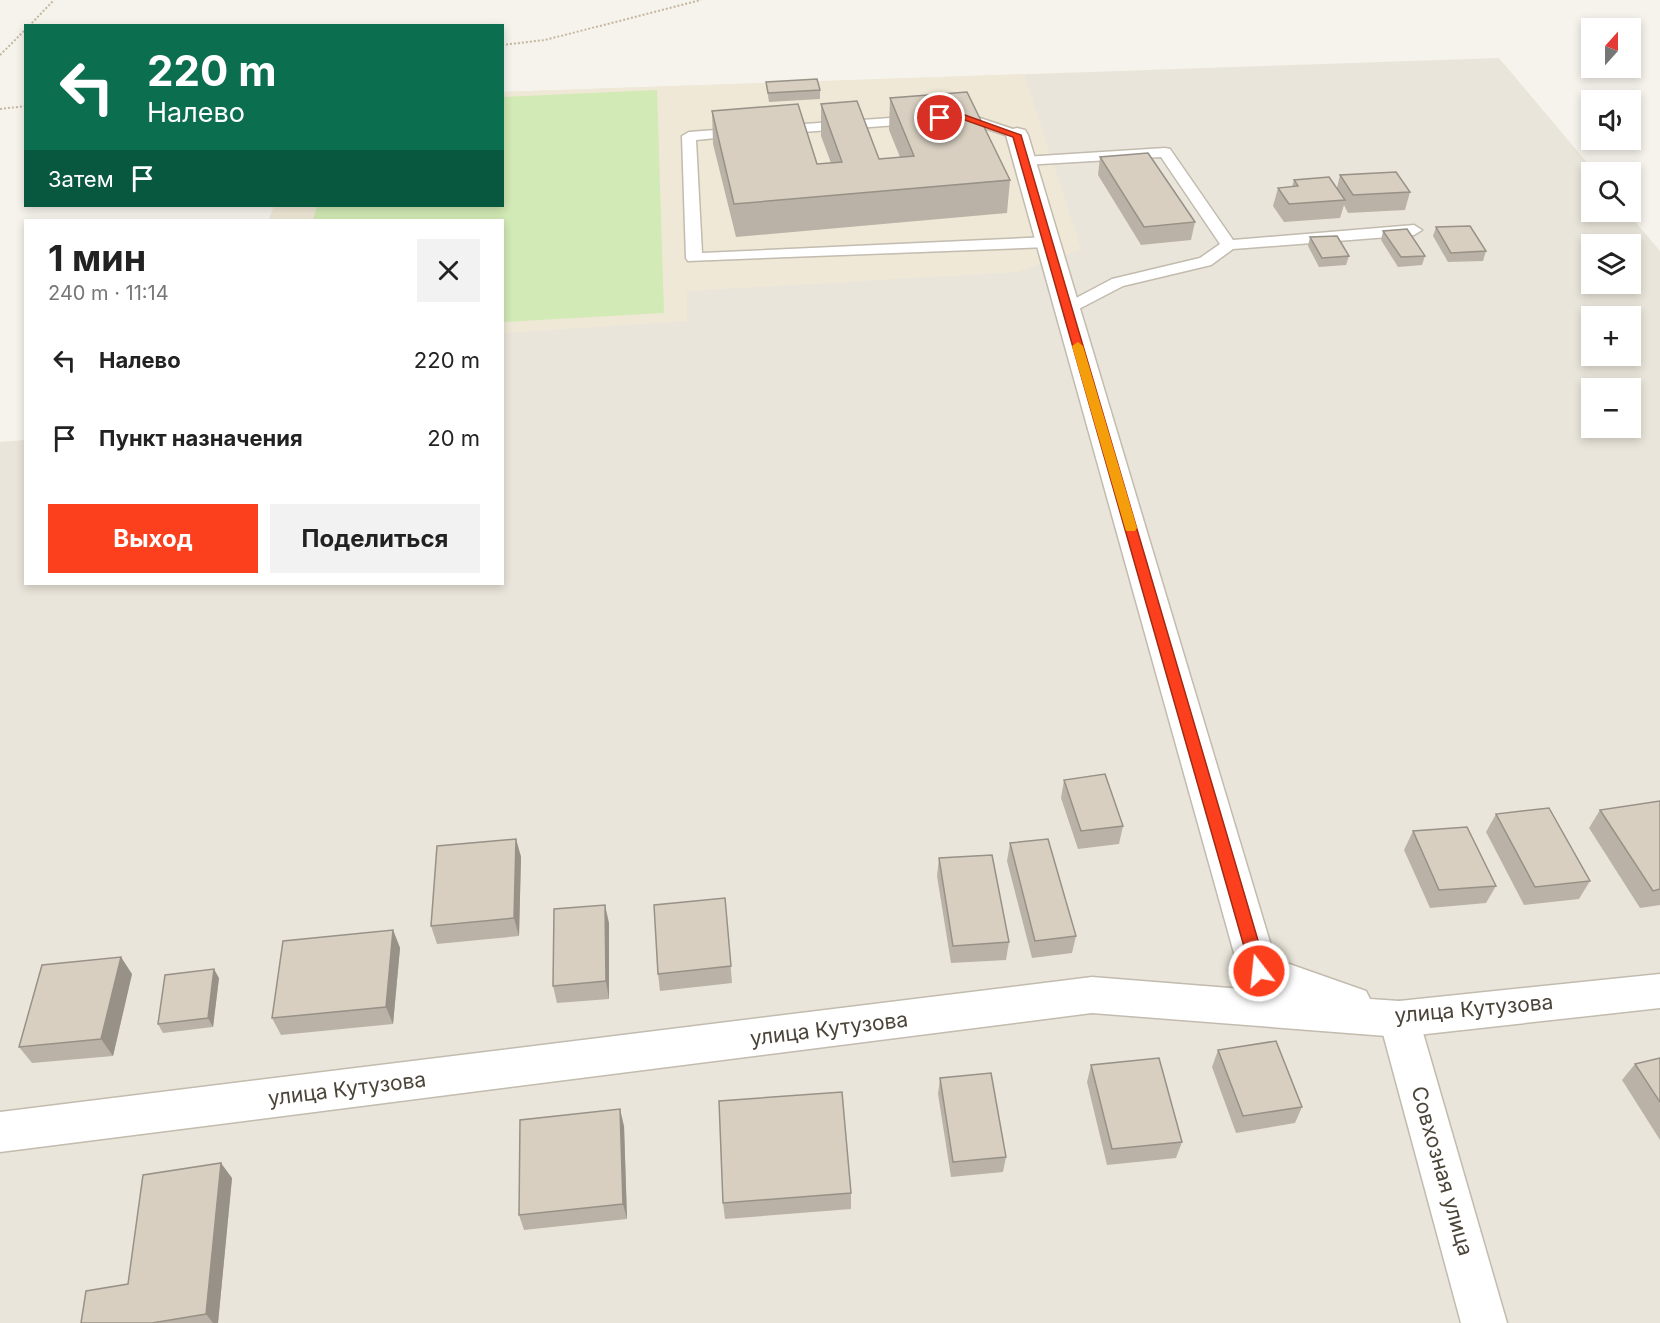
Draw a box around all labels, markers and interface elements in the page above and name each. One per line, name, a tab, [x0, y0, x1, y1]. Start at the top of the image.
north arrow	[1581, 18, 1641, 78]
map controls	[1581, 18, 1641, 438]
text: 220 m	[147, 45, 277, 96]
icon: left	[48, 48, 126, 126]
button: sound	[1581, 90, 1641, 150]
pin	[914, 92, 965, 143]
text: Налево	[147, 96, 245, 129]
icon: arrive	[923, 101, 956, 134]
icon: arrive	[126, 162, 159, 195]
button: search	[1581, 162, 1641, 222]
text: Затем	[48, 166, 114, 192]
button: layers	[1581, 234, 1641, 294]
text: 1 мин	[48, 236, 146, 280]
button: close	[417, 239, 480, 302]
text: 240 m · 11:14	[48, 281, 169, 305]
button: +	[1581, 306, 1641, 366]
icon: left	[48, 344, 81, 377]
text: Налево	[99, 347, 181, 373]
text: 220 m	[414, 347, 480, 373]
button: −	[1581, 378, 1641, 438]
icon: arrive	[48, 422, 81, 455]
text: Пункт назначения	[99, 425, 303, 451]
text: 20 m	[427, 425, 480, 451]
button: Выход	[48, 504, 258, 573]
button: Поделиться	[270, 504, 480, 573]
position arrow	[1227, 939, 1291, 1003]
street label: улица Кутузова	[1394, 989, 1554, 1028]
street label: улица Кутузова	[748, 1006, 909, 1051]
street label: улица Кутузова	[266, 1066, 427, 1111]
street label: Совхозная улица	[1406, 1083, 1479, 1259]

